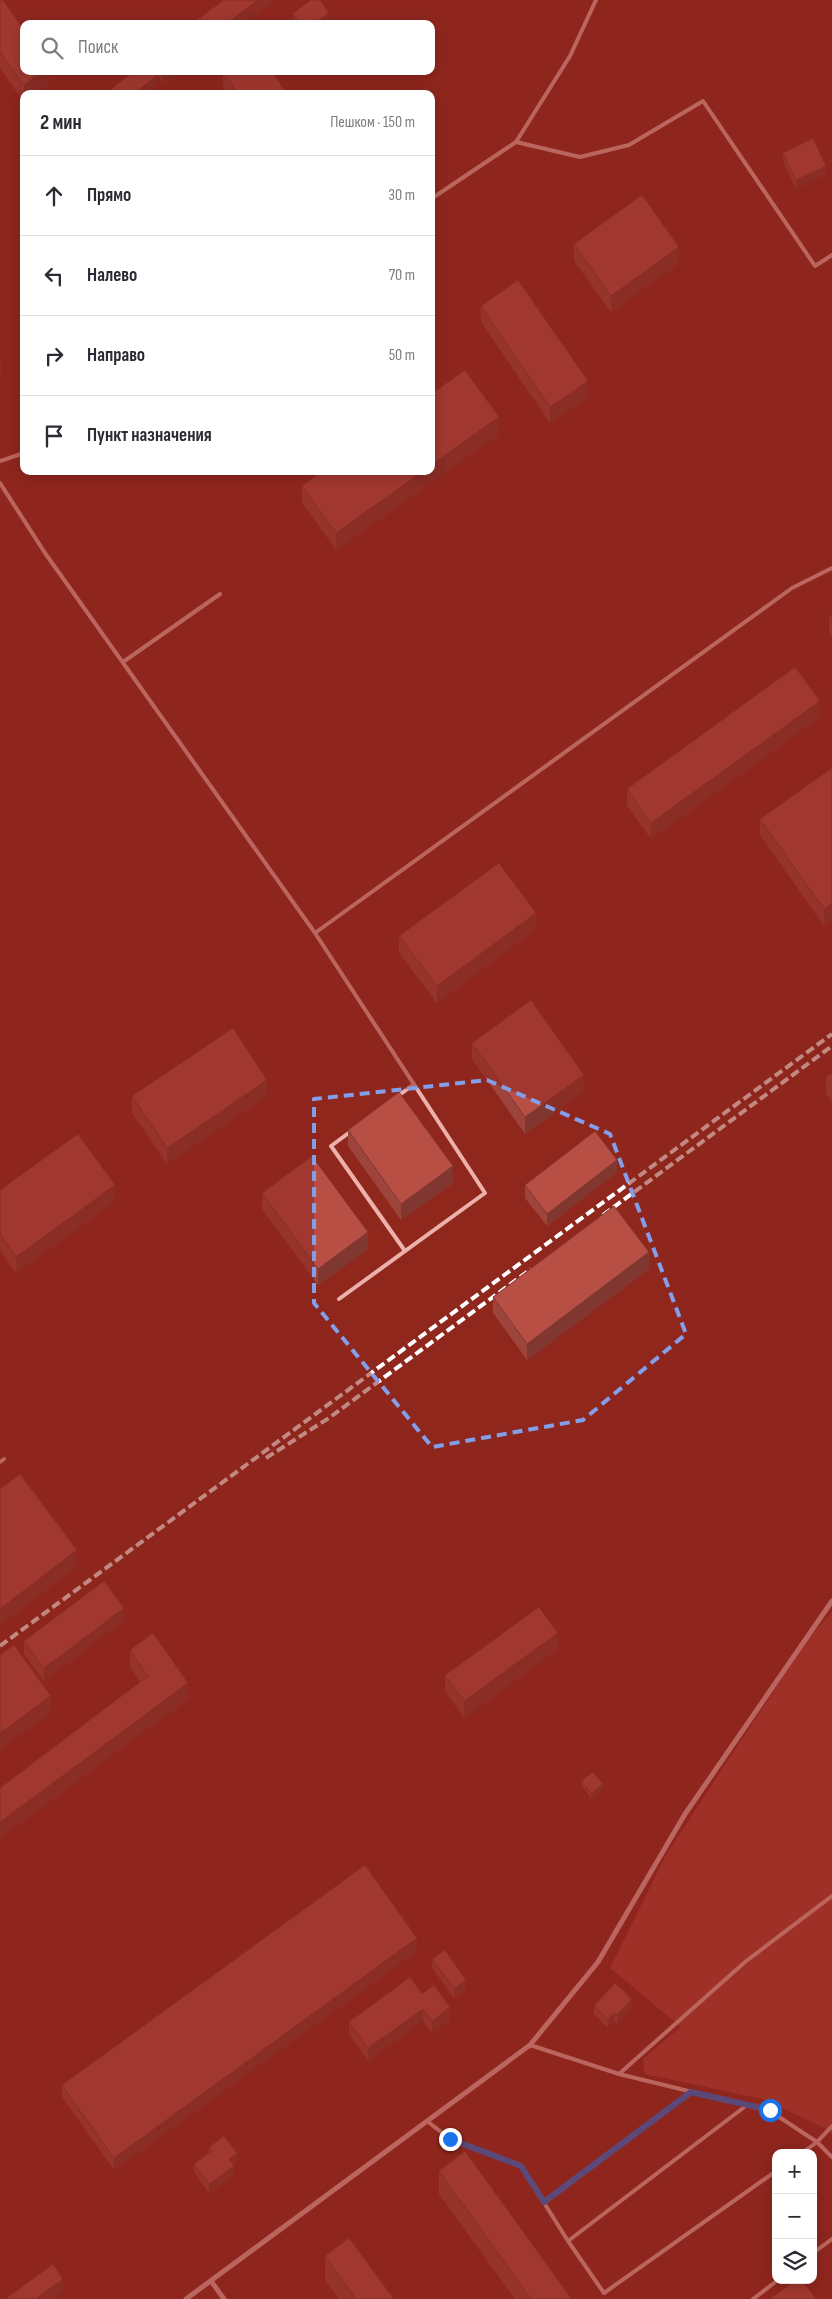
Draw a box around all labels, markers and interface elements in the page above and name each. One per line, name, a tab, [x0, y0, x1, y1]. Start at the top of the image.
search box	[20, 20, 435, 75]
icon: search	[38, 34, 66, 62]
text: Поиск	[78, 36, 118, 59]
text: 2 мин	[40, 110, 82, 135]
text: Пешком · 150 m	[330, 113, 415, 132]
icon: ahead	[40, 182, 68, 210]
text: Прямо	[87, 184, 131, 207]
text: 30 m	[388, 186, 415, 205]
icon: left	[40, 262, 68, 290]
text: Налево	[87, 264, 137, 287]
text: 70 m	[389, 266, 415, 285]
icon: right	[40, 342, 68, 370]
text: Направо	[87, 344, 145, 367]
text: 50 m	[389, 346, 415, 365]
icon: arrive	[40, 422, 68, 450]
text: Пункт назначения	[87, 424, 212, 447]
route start	[759, 2099, 782, 2122]
route end	[439, 2128, 462, 2151]
map controls	[772, 2149, 817, 2284]
button: +	[772, 2149, 817, 2194]
button: −	[772, 2194, 817, 2239]
button: layers	[772, 2239, 817, 2284]

